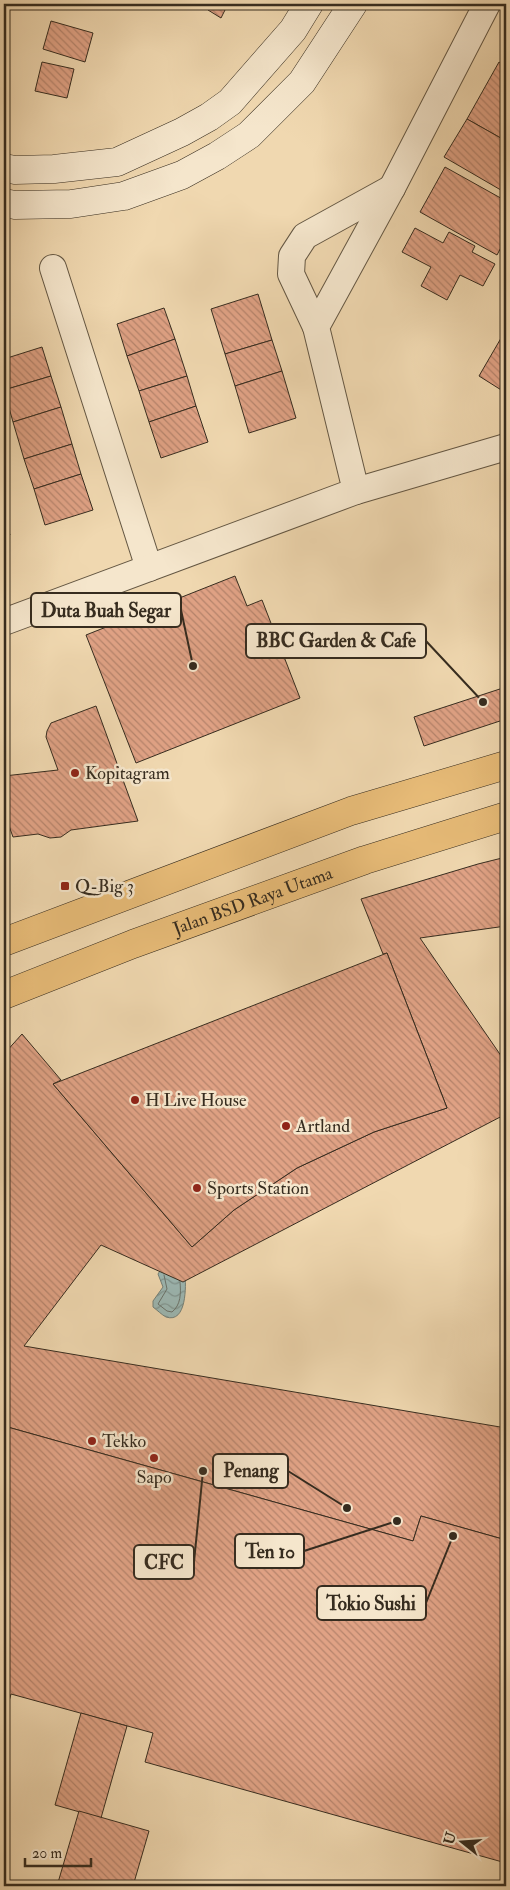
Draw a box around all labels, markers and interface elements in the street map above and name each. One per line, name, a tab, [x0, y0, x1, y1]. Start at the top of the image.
callout: Duta Buah Segar	[31, 593, 181, 627]
text: Duta Buah Segar	[41, 599, 172, 624]
callout: BBC Garden & Cafe	[246, 624, 426, 658]
text: BBC Garden & Cafe	[256, 629, 416, 653]
place label: Kopitagram	[85, 762, 170, 785]
marker: Kopitagram	[69, 767, 81, 779]
street label: Jalan BSD Raya Utama	[169, 861, 336, 940]
place label: Q-Big 3	[75, 875, 134, 898]
marker: Q-Big 3	[59, 880, 71, 892]
place label: H Live House	[145, 1089, 247, 1112]
marker: H Live House	[129, 1094, 141, 1106]
place label: Artland	[295, 1115, 350, 1138]
marker: Artland	[280, 1120, 292, 1132]
place label: Sports Station	[207, 1177, 309, 1200]
marker: Sports Station	[191, 1182, 203, 1194]
place label: Tekko	[102, 1430, 146, 1453]
marker: Tekko	[86, 1435, 98, 1447]
marker: Sapo	[148, 1452, 160, 1464]
callout: Penang	[213, 1454, 288, 1488]
text: Penang	[223, 1459, 279, 1484]
place label: Sapo	[136, 1466, 172, 1489]
callout: Ten 10	[235, 1534, 304, 1568]
text: Ten 10	[244, 1540, 295, 1564]
callout: CFC	[134, 1545, 194, 1579]
text: CFC	[144, 1551, 184, 1575]
callout: Tokio Sushi	[317, 1586, 426, 1620]
text: Tokio Sushi	[325, 1592, 416, 1616]
north arrow	[438, 1818, 488, 1868]
text: U	[440, 1830, 460, 1846]
scale bar	[25, 1835, 91, 1867]
text: 20 m	[32, 1844, 62, 1863]

